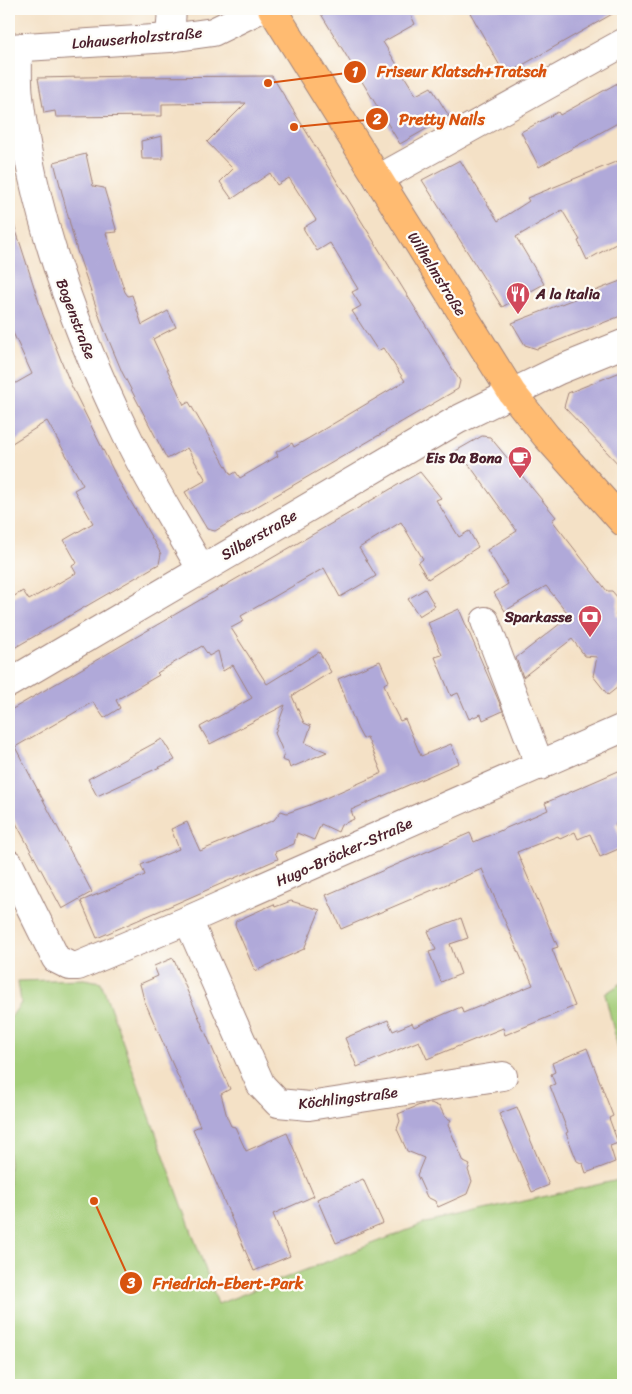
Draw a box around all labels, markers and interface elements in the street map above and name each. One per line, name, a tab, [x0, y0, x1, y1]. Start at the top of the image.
street label: Lohauserholzstraße	[71, 19, 204, 57]
callout: Friseur Klatsch+Tratsch	[342, 56, 557, 87]
text: Friseur Klatsch+Tratsch	[376, 57, 548, 86]
text: 1	[352, 59, 359, 85]
callout: Pretty Nails	[365, 104, 495, 135]
text: Pretty Nails	[399, 105, 486, 134]
text: 2	[372, 106, 382, 132]
street label: Wilhelmstraße	[401, 226, 474, 322]
street label: Bogenstraße	[49, 275, 103, 364]
restaurant icon: A la Italia	[505, 281, 531, 315]
place label: A la Italia	[535, 281, 601, 307]
place label: Eis Da Bona	[426, 445, 502, 471]
cafe icon: Eis Da Bona	[507, 445, 533, 479]
street label: Silberstraße	[216, 502, 303, 567]
place label: Sparkasse	[503, 604, 573, 630]
bank icon: Sparkasse	[577, 604, 603, 638]
street label: Hugo-Bröcker-Straße	[271, 810, 417, 894]
street label: Köchlingstraße	[297, 1079, 399, 1117]
callout: Friedrich-Ebert-Park	[118, 1268, 314, 1299]
text: Friedrich-Ebert-Park	[152, 1269, 304, 1298]
text: 3	[126, 1270, 136, 1296]

